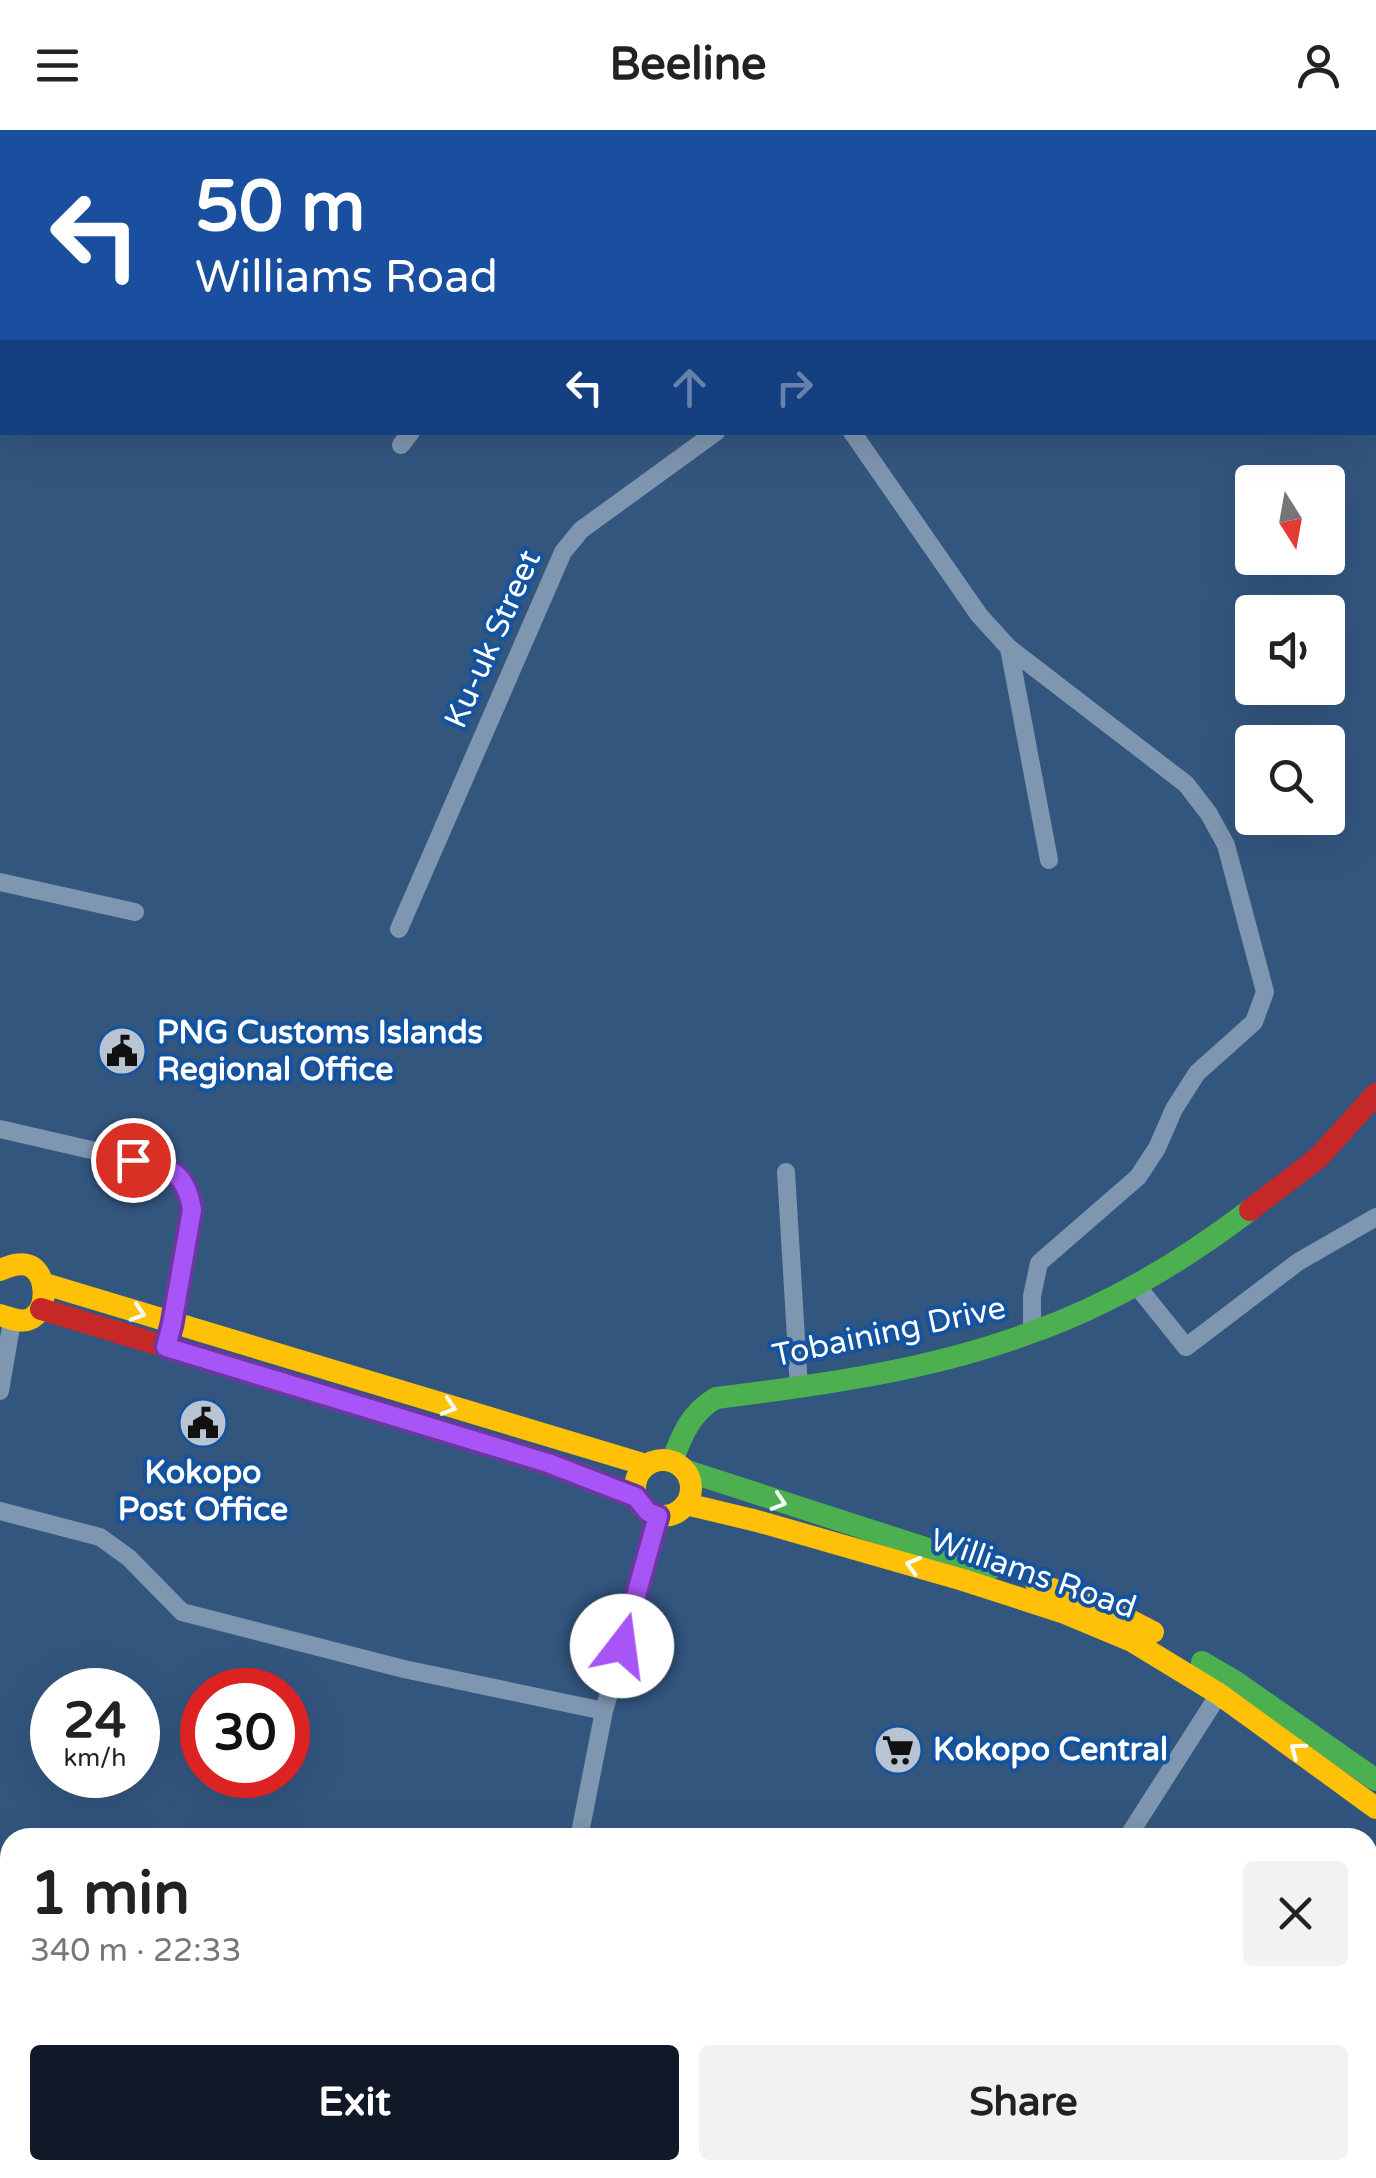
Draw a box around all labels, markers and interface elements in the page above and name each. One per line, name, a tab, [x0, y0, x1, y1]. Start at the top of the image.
icon: menu	[30, 38, 85, 93]
text: Beeline	[609, 38, 767, 92]
icon: person	[1291, 38, 1346, 93]
text: 50 m	[195, 166, 365, 250]
icon: left	[30, 170, 160, 300]
text: Williams Road	[195, 251, 498, 305]
icon: left	[557, 360, 612, 415]
icon: ahead	[662, 360, 717, 415]
icon: right	[767, 360, 822, 415]
north arrow	[1235, 465, 1345, 575]
map controls	[1235, 465, 1345, 835]
street label: Ku-uk Street	[437, 544, 549, 734]
button: sound	[1235, 595, 1345, 705]
button: search	[1235, 725, 1345, 835]
place label: PNG Customs Islands Regional Office	[157, 1014, 483, 1089]
public building icon: PNG Customs Islands Regional Office	[96, 1025, 148, 1077]
pin	[91, 1118, 176, 1203]
icon: arrive	[106, 1133, 161, 1188]
street label: Tobaining Drive	[769, 1289, 1009, 1375]
one-way arrow	[129, 1302, 146, 1322]
one-way arrow	[440, 1395, 457, 1416]
public building icon: Kokopo Post Office	[177, 1397, 229, 1449]
place label: Kokopo Post Office	[118, 1454, 288, 1529]
one-way arrow	[770, 1490, 787, 1511]
street label: Williams Road	[925, 1521, 1141, 1627]
one-way arrow	[905, 1556, 922, 1577]
position arrow	[570, 1594, 674, 1698]
speed limit sign: 30	[180, 1668, 310, 1798]
text: 24	[64, 1691, 126, 1751]
supermarket icon: Kokopo Central	[872, 1724, 924, 1776]
place label: Kokopo Central	[933, 1731, 1168, 1769]
text: km/h	[64, 1743, 126, 1773]
one-way arrow	[1290, 1745, 1308, 1762]
text: 1 min	[30, 1858, 190, 1930]
button: close	[1243, 1861, 1348, 1966]
text: 340 m · 22:33	[30, 1932, 242, 1970]
button: Exit	[30, 2045, 679, 2160]
button: Share	[699, 2045, 1348, 2160]

